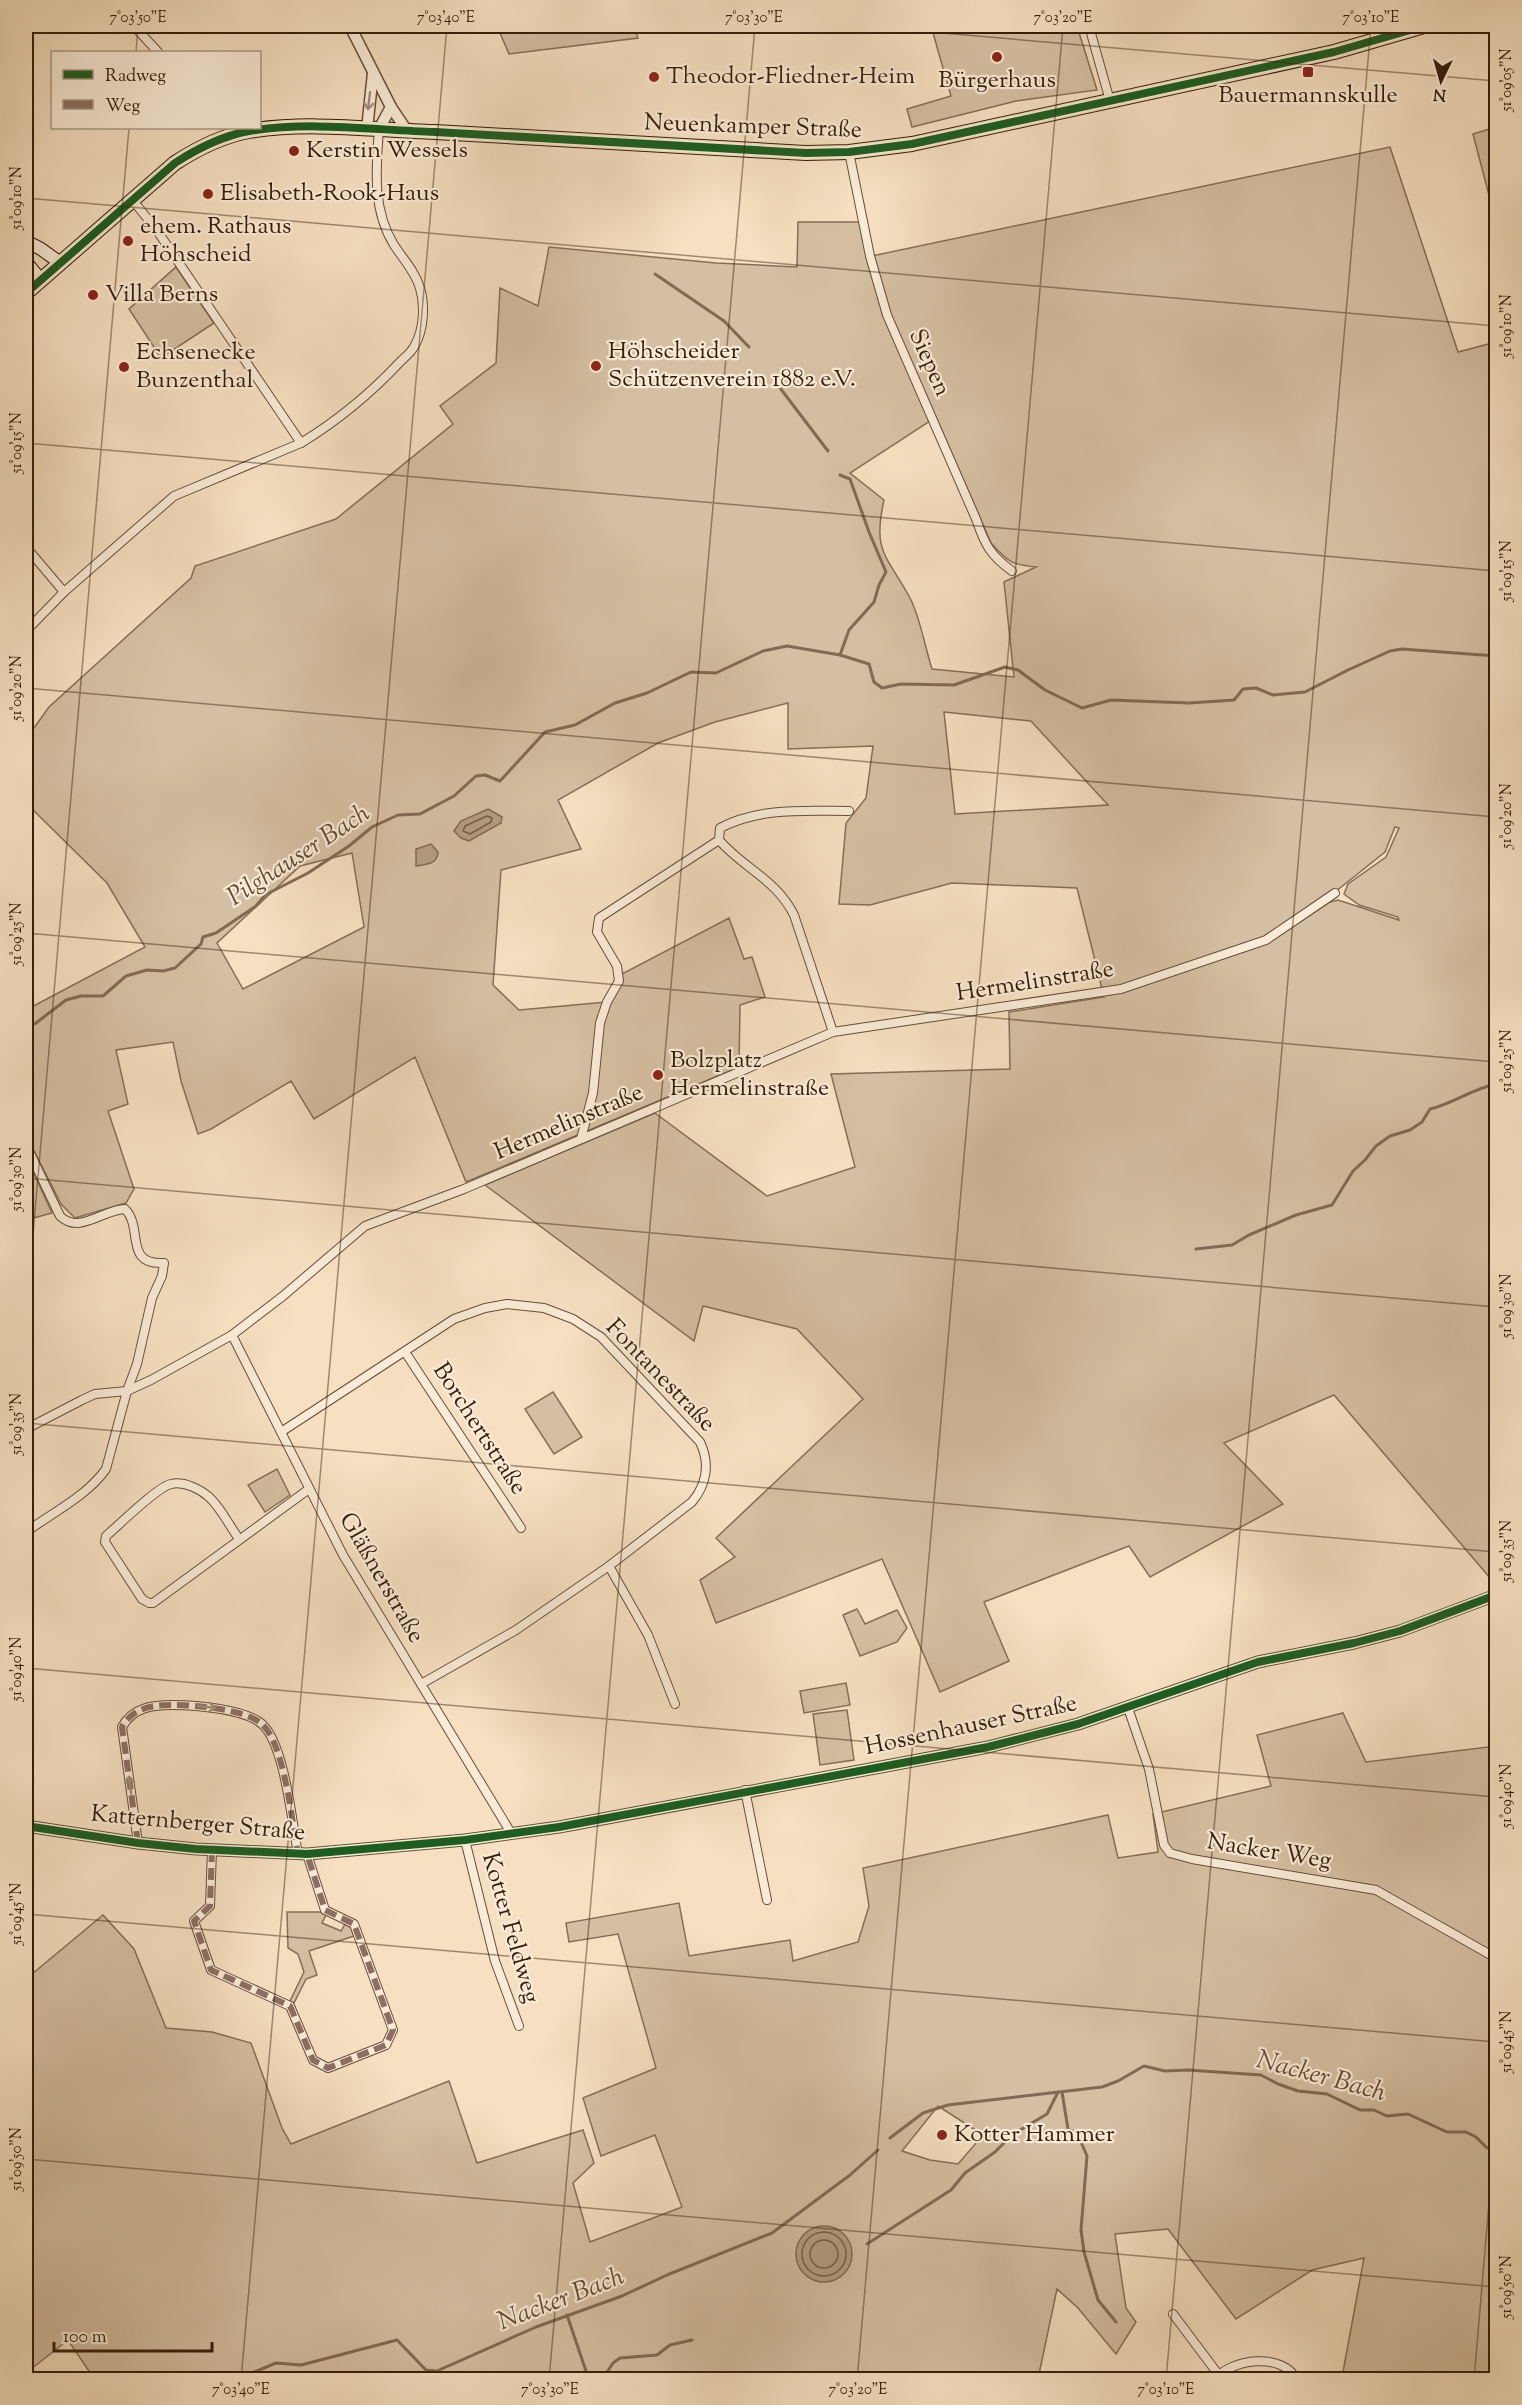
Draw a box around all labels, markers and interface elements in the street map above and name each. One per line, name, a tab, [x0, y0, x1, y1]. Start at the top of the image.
text: 7°03'50"E	[109, 8, 167, 29]
text: 7°03'40"E	[417, 8, 475, 29]
text: 7°03'30"E	[725, 8, 783, 29]
text: 7°03'20"E	[1034, 8, 1092, 29]
text: 7°03'10"E	[1343, 8, 1399, 29]
text: 51°09'05"N	[1497, 48, 1518, 113]
marker: Bürgerhaus	[990, 50, 1004, 64]
legend	[51, 51, 261, 129]
north arrow	[1411, 51, 1471, 111]
place label: Theodor-Fliedner-Heim	[666, 60, 915, 94]
text: Radweg	[105, 64, 166, 90]
place label: Bürgerhaus	[938, 64, 1056, 98]
marker: Bauermannskulle	[1301, 65, 1315, 79]
marker: Theodor-Fliedner-Heim	[647, 70, 661, 84]
place label: Bauermannskulle	[1218, 79, 1398, 113]
text: N	[1432, 81, 1447, 105]
one-way arrow	[364, 91, 375, 110]
text: Weg	[105, 94, 141, 120]
street label: Neuenkamper Straße	[643, 106, 863, 148]
place label: Kerstin Wessels	[306, 134, 468, 168]
marker: Kerstin Wessels	[287, 144, 301, 158]
text: 51°09'10"N	[7, 166, 28, 231]
place label: Elisabeth-Rook-Haus	[220, 177, 439, 211]
marker: Elisabeth-Rook-Haus	[201, 187, 215, 201]
place label: ehem. Rathaus Höhscheid	[140, 210, 291, 272]
marker: ehem. Rathaus Höhscheid	[121, 234, 135, 248]
place label: Villa Berns	[105, 278, 218, 312]
marker: Villa Berns	[86, 288, 100, 302]
text: 51°09'10"N	[1497, 294, 1518, 359]
street label: Siepen	[899, 324, 959, 402]
place label: Höhscheider Schützenverein 1882 e.V.	[608, 335, 856, 397]
place label: Echsenecke Bunzenthal	[136, 336, 256, 398]
marker: Höhscheider Schützenverein 1882 e.V.	[589, 359, 603, 373]
marker: Echsenecke Bunzenthal	[117, 360, 131, 374]
text: 51°09'15"N	[7, 412, 28, 475]
text: 51°09'15"N	[1497, 540, 1518, 603]
text: 51°09'20"N	[7, 655, 28, 722]
text: 51°09'20"N	[1497, 783, 1518, 850]
water label: Pilghauser Bach	[220, 796, 378, 916]
text: 51°09'25"N	[7, 902, 28, 967]
street label: Hermelinstraße	[954, 953, 1116, 1011]
text: 51°09'25"N	[1497, 1029, 1518, 1094]
place label: Bolzplatz Hermelinstraße	[670, 1044, 829, 1106]
marker: Bolzplatz Hermelinstraße	[651, 1068, 665, 1082]
street label: Hermelinstraße	[489, 1076, 649, 1170]
text: 51°09'30"N	[7, 1147, 28, 1212]
text: 51°09'30"N	[1497, 1274, 1518, 1339]
street label: Fontanestraße	[597, 1312, 723, 1440]
street label: Borchertstraße	[423, 1356, 535, 1502]
text: 51°09'35"N	[7, 1393, 28, 1456]
street label: Gläßnerstraße	[330, 1506, 432, 1650]
text: 51°09'35"N	[1497, 1520, 1518, 1583]
text: 51°09'40"N	[7, 1637, 28, 1702]
street label: Hossenhauser Straße	[862, 1687, 1080, 1765]
one-way arrow	[196, 1702, 216, 1713]
text: 51°09'40"N	[1497, 1764, 1518, 1829]
one-way arrow	[124, 1776, 135, 1795]
street label: Katternberger Straße	[89, 1798, 307, 1850]
street label: Nacker Weg	[1204, 1825, 1334, 1879]
street label: Kotter Feldweg	[472, 1849, 548, 2007]
text: 51°09'45"N	[7, 1883, 28, 1946]
text: 51°09'45"N	[1497, 2011, 1518, 2074]
water label: Nacker Bach	[1252, 2042, 1390, 2112]
place label: Kotter Hammer	[954, 2118, 1115, 2152]
text: 51°09'50"N	[7, 2127, 28, 2192]
marker: Kotter Hammer	[935, 2128, 949, 2142]
text: 51°09'50"N	[1497, 2255, 1518, 2320]
water label: Nacker Bach	[493, 2259, 630, 2341]
scale bar	[54, 2315, 212, 2353]
text: 100 m	[63, 2325, 107, 2351]
text: 7°03'40"E	[212, 2380, 270, 2401]
text: 7°03'30"E	[521, 2380, 579, 2401]
text: 7°03'20"E	[829, 2380, 887, 2401]
text: 7°03'10"E	[1138, 2380, 1194, 2401]

